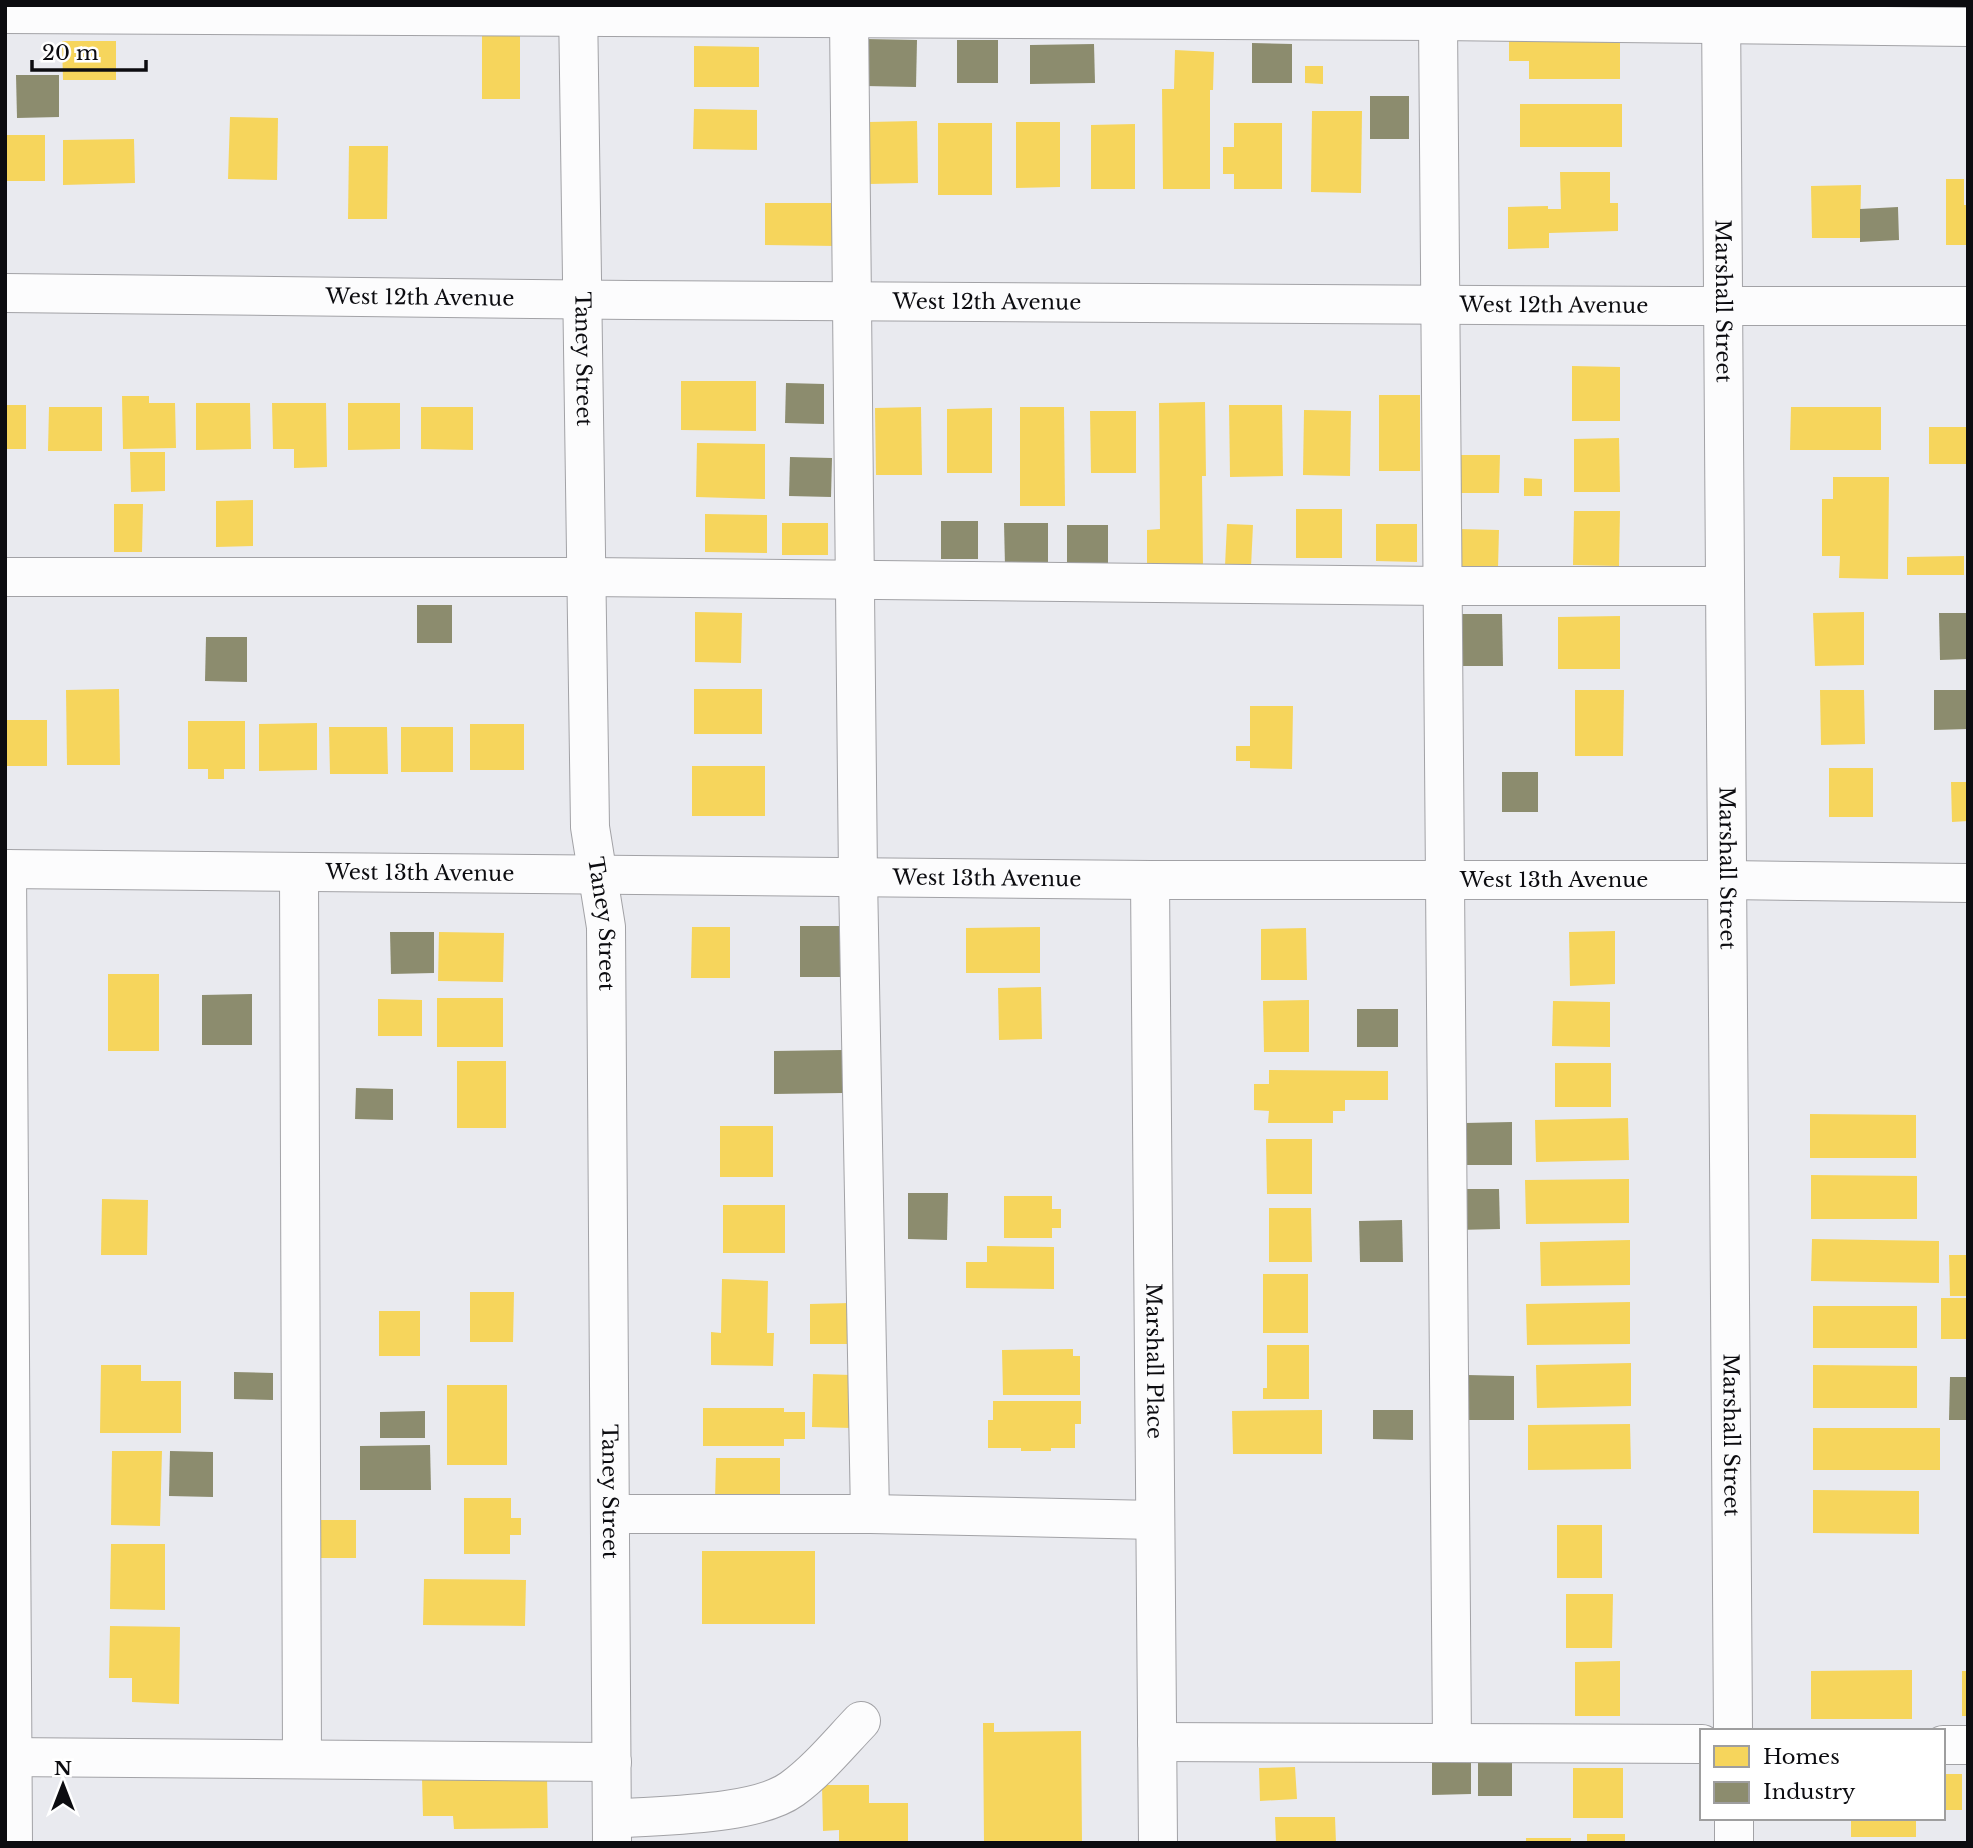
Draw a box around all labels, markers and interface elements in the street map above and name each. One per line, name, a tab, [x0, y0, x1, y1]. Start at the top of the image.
scale bar	[32, 28, 145, 72]
text: 20 m	[42, 40, 99, 66]
street label: Marshall Street	[1709, 219, 1737, 383]
street label: West 12th Avenue	[325, 284, 514, 312]
street label: West 12th Avenue	[892, 289, 1081, 316]
street label: Taney Street	[569, 291, 597, 427]
street label: West 12th Avenue	[1459, 292, 1648, 319]
street label: Marshall Street	[1713, 786, 1741, 950]
street label: Taney Street	[582, 855, 619, 991]
street label: West 13th Avenue	[325, 859, 514, 887]
street label: West 13th Avenue	[892, 865, 1081, 892]
street label: West 13th Avenue	[1459, 867, 1648, 893]
street label: Marshall Place	[1140, 1283, 1168, 1439]
street label: Marshall Street	[1717, 1353, 1745, 1517]
street label: Taney Street	[596, 1424, 623, 1559]
legend	[1700, 1729, 1945, 1820]
text: Homes	[1763, 1744, 1840, 1770]
north arrow	[28, 1750, 98, 1820]
text: N	[54, 1757, 72, 1780]
text: Industry	[1763, 1779, 1856, 1805]

